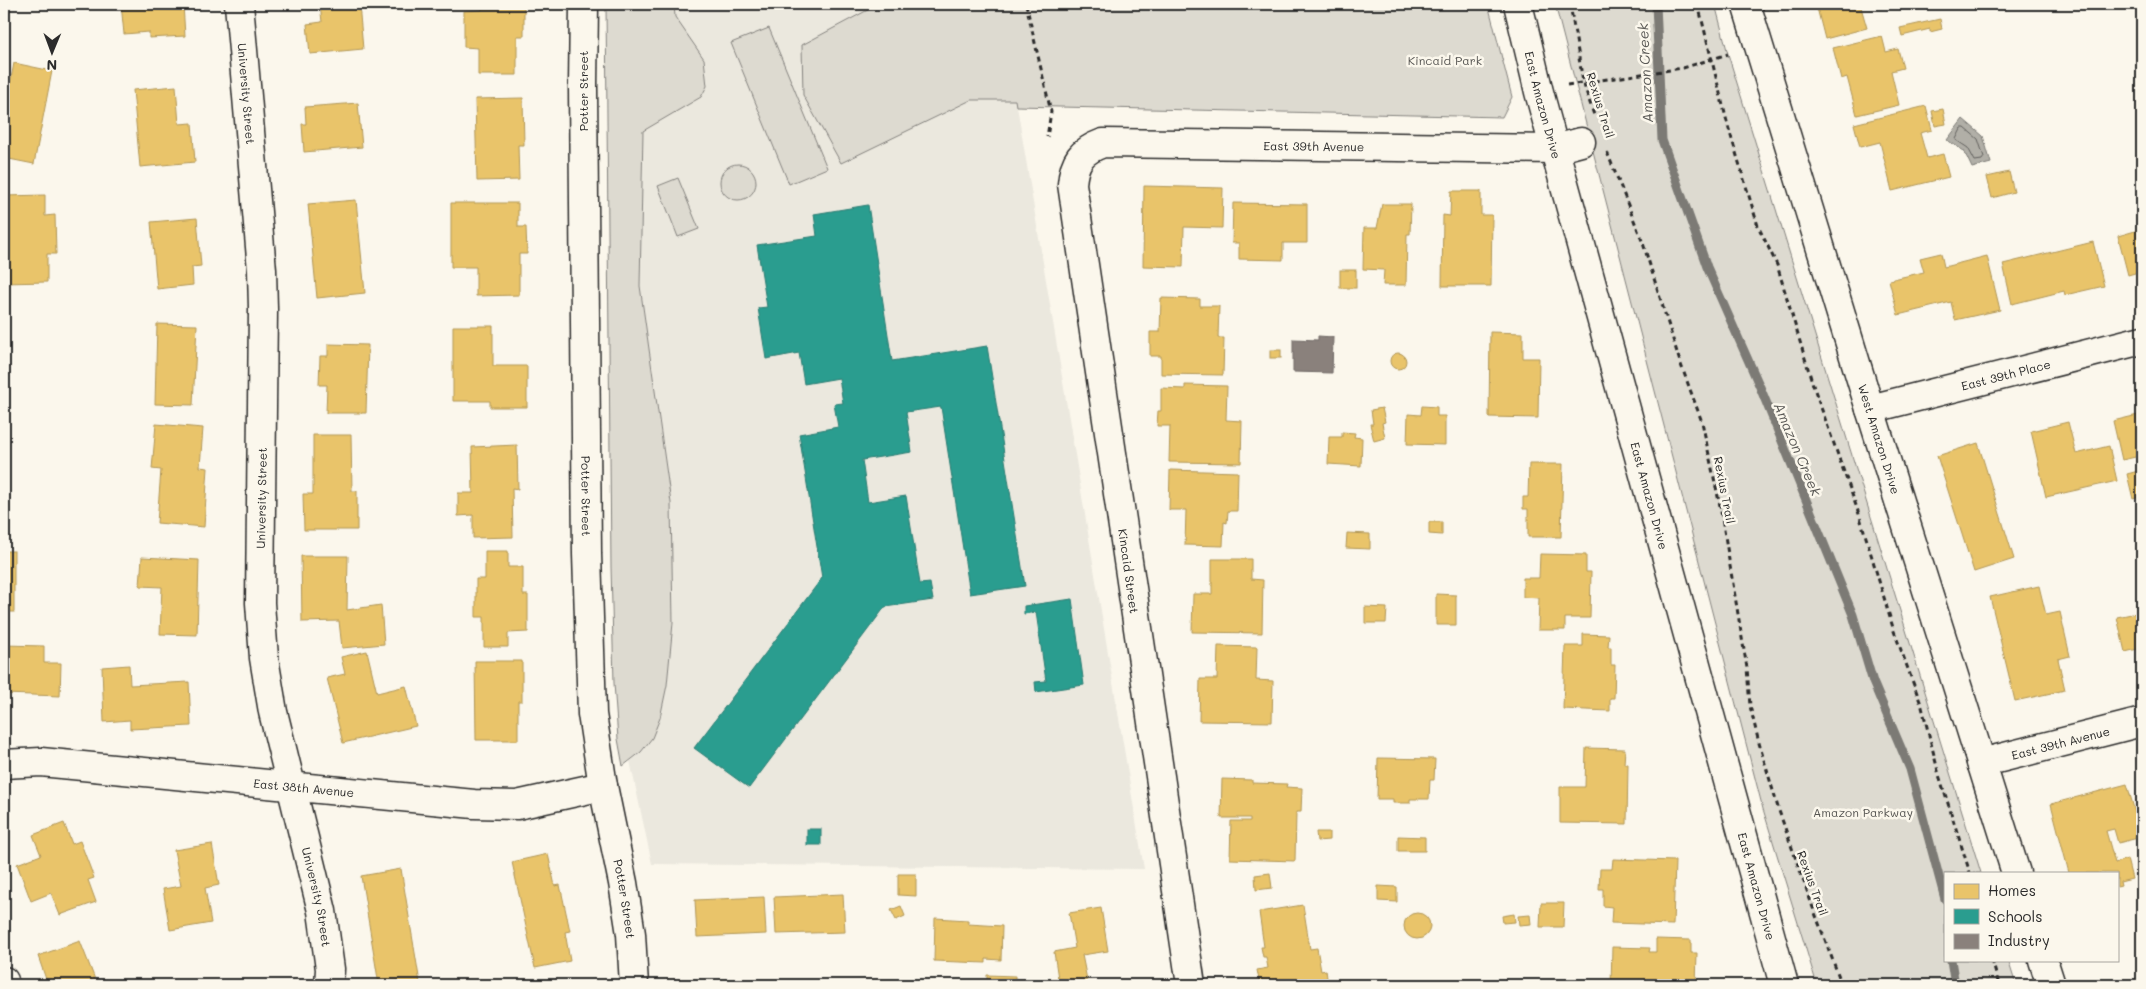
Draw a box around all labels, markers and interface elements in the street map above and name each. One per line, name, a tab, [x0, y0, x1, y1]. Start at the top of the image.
water label: Amazon Creek	[1633, 22, 1657, 123]
north arrow	[28, 28, 78, 78]
street label: University Street	[234, 42, 259, 145]
street label: East Amazon Drive	[1521, 49, 1565, 161]
street label: Potter Street	[575, 51, 591, 131]
park label: Kincaid Park	[1408, 52, 1482, 68]
text: N	[46, 56, 57, 75]
street label: Rexius Trail	[1583, 70, 1619, 140]
street label: East 39th Avenue	[1263, 137, 1364, 154]
street label: East 39th Place	[1959, 356, 2052, 394]
street label: West Amazon Drive	[1855, 382, 1904, 496]
water label: Amazon Creek	[1770, 399, 1826, 499]
street label: East Amazon Drive	[1627, 440, 1672, 551]
street label: University Street	[252, 447, 270, 549]
street label: Rexius Trail	[1711, 455, 1739, 525]
street label: Potter Street	[578, 456, 595, 536]
street label: Kincaid Street	[1115, 528, 1143, 614]
street label: East 39th Avenue	[2010, 723, 2111, 763]
street label: East 38th Avenue	[253, 775, 355, 800]
park label: Amazon Parkway	[1813, 804, 1913, 820]
street label: East Amazon Drive	[1735, 831, 1779, 942]
street label: University Street	[299, 845, 335, 948]
street label: Rexius Trail	[1794, 848, 1832, 918]
street label: Potter Street	[610, 858, 639, 939]
legend	[1944, 872, 2118, 962]
text: Homes	[1988, 880, 2036, 900]
text: Schools	[1988, 906, 2043, 926]
text: Industry	[1988, 930, 2050, 950]

